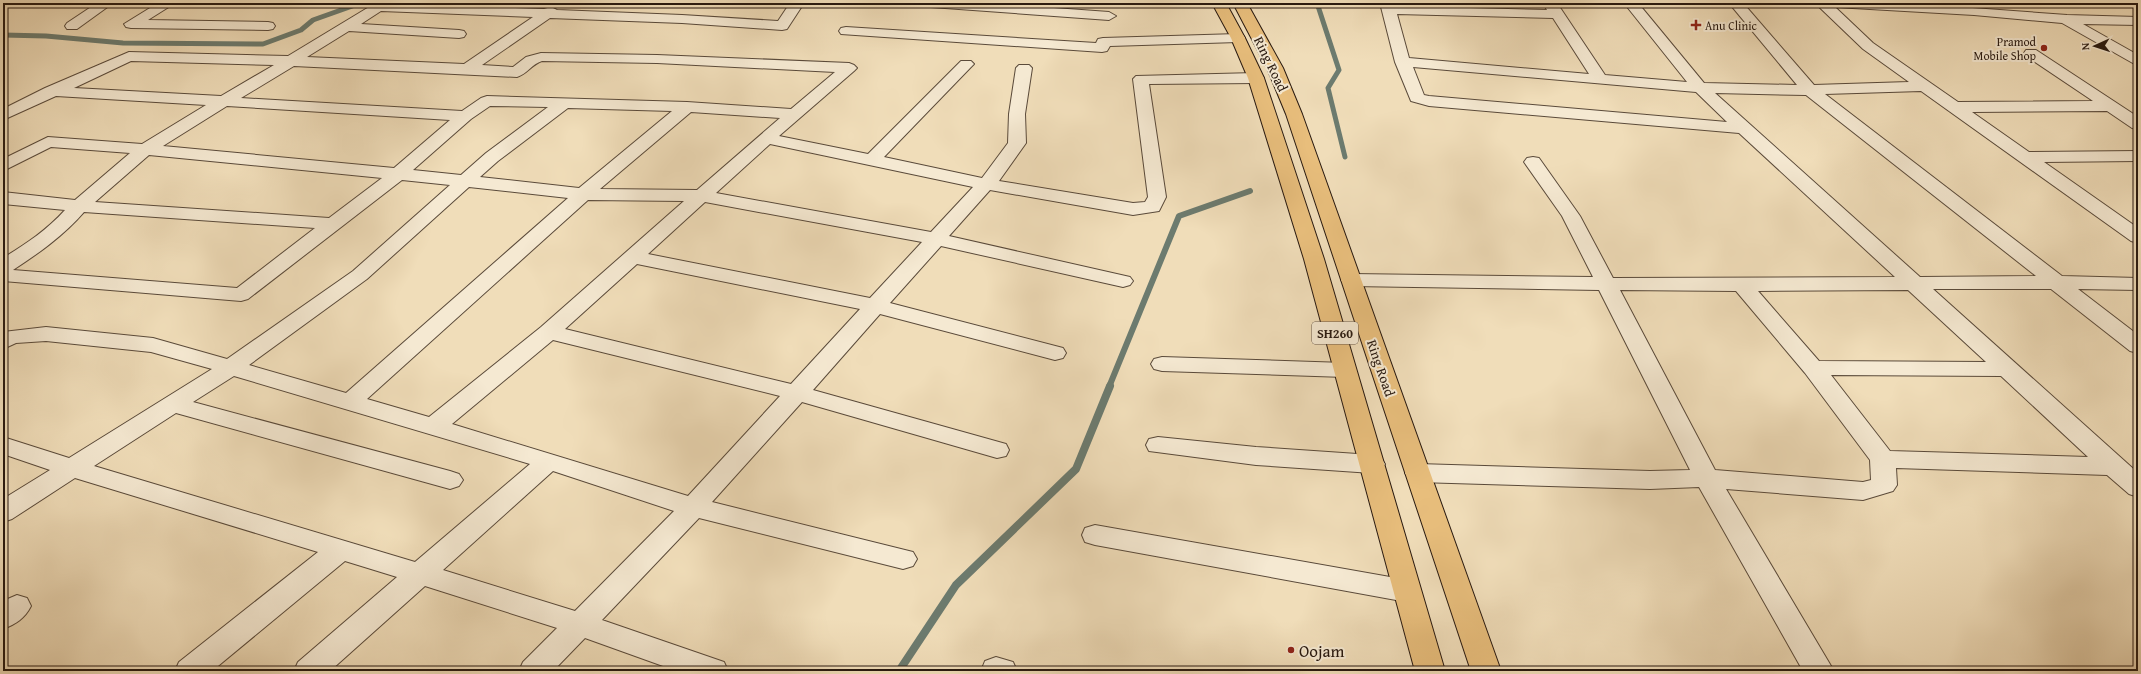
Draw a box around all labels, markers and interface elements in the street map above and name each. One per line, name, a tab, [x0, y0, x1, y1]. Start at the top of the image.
place label: Anu Clinic	[1705, 17, 1758, 34]
marker: Anu Clinic	[1690, 19, 1702, 31]
north arrow	[2075, 26, 2115, 66]
street label: Ring Road	[1249, 33, 1293, 95]
place label: Pramod Mobile Shop	[1974, 33, 2037, 64]
text: N	[2077, 42, 2093, 51]
marker: Pramod Mobile Shop	[2039, 43, 2049, 53]
road number: SH260	[1312, 322, 1358, 344]
street label: Ring Road	[1362, 337, 1400, 400]
place label: Oojam	[1299, 638, 1345, 663]
marker: Oojam	[1286, 645, 1296, 655]

